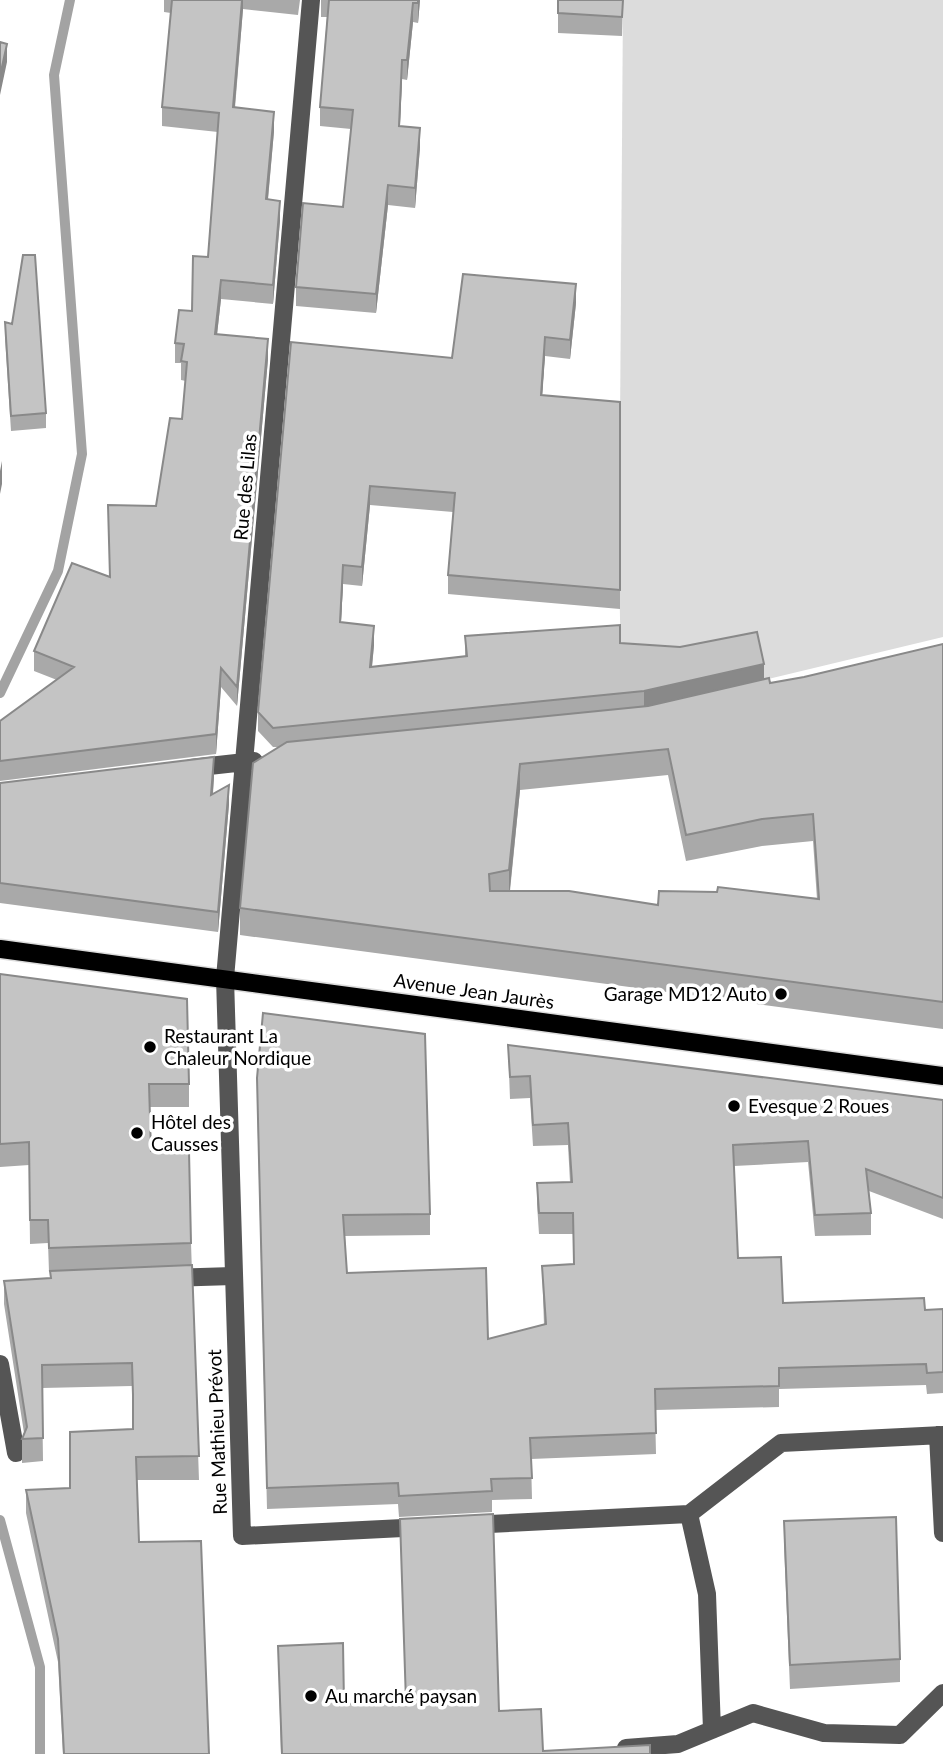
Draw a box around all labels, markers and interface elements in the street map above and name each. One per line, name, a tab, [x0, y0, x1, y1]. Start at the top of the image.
street label: Rue des Lilas	[228, 433, 261, 541]
street label: Avenue Jean Jaurès	[392, 968, 556, 1013]
place label: Garage MD12 Auto	[604, 982, 767, 1005]
marker: Garage MD12 Auto	[773, 986, 789, 1002]
place label: Restaurant La Chaleur Nordique	[164, 1024, 311, 1069]
marker: Restaurant La Chaleur Nordique	[142, 1039, 158, 1055]
place label: Evesque 2 Roues	[748, 1094, 889, 1117]
marker: Evesque 2 Roues	[726, 1098, 742, 1114]
place label: Hôtel des Causses	[151, 1110, 231, 1155]
marker: Hôtel des Causses	[129, 1125, 145, 1141]
street label: Rue Mathieu Prévot	[202, 1349, 231, 1515]
place label: Au marché paysan	[325, 1684, 477, 1707]
marker: Au marché paysan	[303, 1688, 319, 1704]

